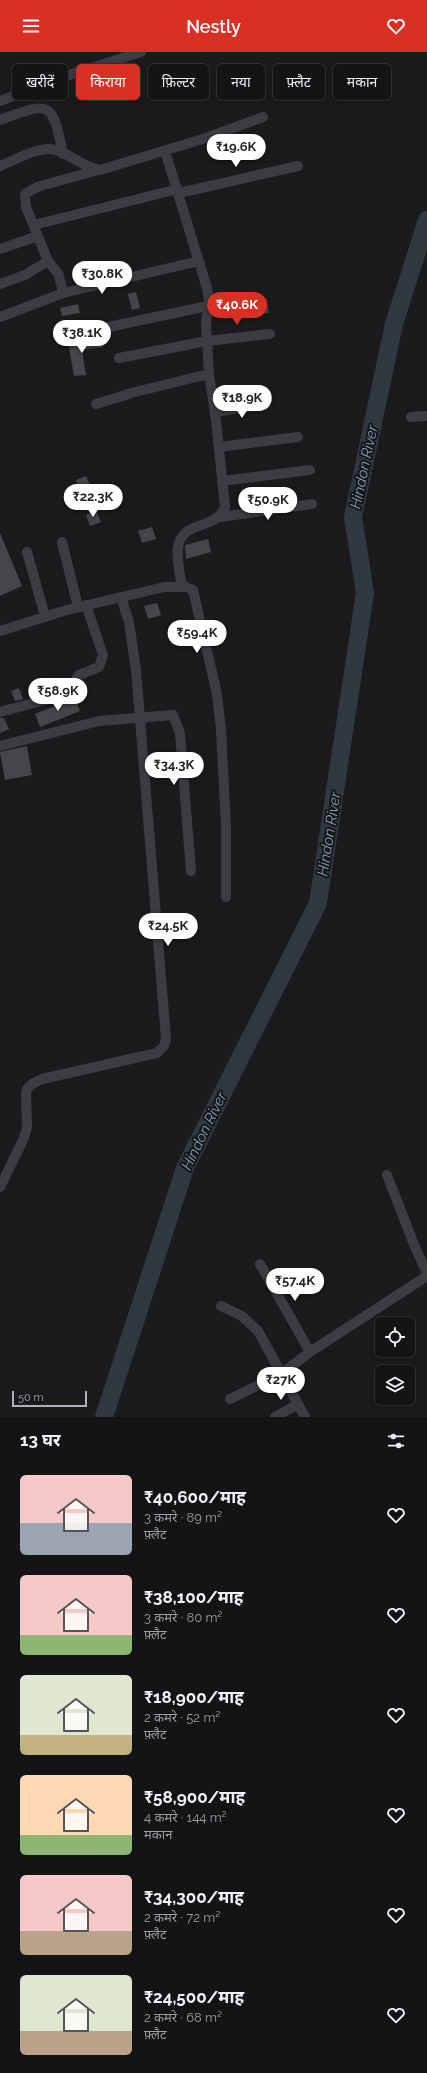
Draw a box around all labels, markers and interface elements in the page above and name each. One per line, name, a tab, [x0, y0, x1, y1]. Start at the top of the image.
icon: menu	[20, 15, 42, 37]
icon: heart	[385, 15, 407, 37]
text: Nestly	[186, 16, 241, 37]
chip: खरीदें	[12, 64, 68, 100]
chip: किराया	[76, 64, 140, 100]
chip: फ़िल्टर	[148, 64, 209, 100]
chip: नया	[217, 64, 265, 100]
chip: फ़्लैट	[273, 64, 325, 100]
chip: मकान	[333, 64, 391, 100]
pin: ₹19.6K	[203, 134, 269, 168]
text: ₹19.6K	[216, 139, 256, 154]
pin: ₹30.8K	[69, 261, 135, 295]
text: ₹30.8K	[81, 266, 123, 281]
pin: ₹40.6K	[204, 292, 270, 326]
text: ₹40.6K	[216, 297, 258, 312]
pin: ₹38.1K	[49, 320, 115, 354]
text: ₹38.1K	[62, 325, 102, 340]
pin: ₹18.9K	[209, 385, 275, 419]
text: ₹18.9K	[222, 390, 262, 405]
water label: Hindon River	[346, 423, 382, 510]
pin: ₹22.3K	[60, 484, 126, 518]
pin: ₹50.9K	[235, 487, 301, 521]
text: ₹22.3K	[73, 489, 113, 504]
text: ₹50.9K	[247, 492, 289, 507]
pin: ₹59.4K	[164, 620, 230, 654]
text: ₹59.4K	[177, 625, 217, 640]
pin: ₹58.9K	[25, 678, 91, 712]
text: ₹58.9K	[37, 683, 79, 698]
pin: ₹34.3K	[141, 752, 207, 786]
text: ₹34.3K	[154, 757, 194, 772]
water label: Hindon River	[313, 790, 345, 877]
pin: ₹24.5K	[135, 913, 201, 947]
text: ₹24.5K	[148, 918, 188, 933]
water label: Hindon River	[177, 1088, 231, 1173]
pin: ₹57.4K	[262, 1268, 328, 1302]
text: ₹57.4K	[275, 1273, 315, 1288]
map controls	[375, 1317, 415, 1405]
button: locate	[375, 1317, 415, 1357]
button: layers	[375, 1365, 415, 1405]
pin: ₹27K	[257, 1367, 305, 1401]
text: ₹27K	[266, 1372, 296, 1387]
scale bar	[12, 1389, 87, 1408]
text: 50 m	[18, 1391, 44, 1404]
text: 13 घर	[20, 1430, 60, 1450]
icon: filters	[385, 1430, 407, 1452]
text: ₹40,600/माह	[144, 1487, 246, 1507]
icon: home	[52, 1491, 100, 1539]
icon: heart	[385, 1504, 407, 1526]
text: 3 कमरे · 89 m²	[144, 1510, 222, 1525]
text: फ़्लैट	[144, 1527, 167, 1542]
text: ₹38,100/माह	[144, 1587, 243, 1607]
icon: home	[52, 1591, 100, 1639]
icon: heart	[385, 1604, 407, 1626]
text: 3 कमरे · 80 m²	[144, 1610, 222, 1625]
text: फ़्लैट	[144, 1627, 167, 1642]
text: ₹18,900/माह	[144, 1687, 244, 1707]
icon: home	[52, 1691, 100, 1739]
icon: heart	[385, 1704, 407, 1726]
text: 2 कमरे · 52 m²	[144, 1710, 220, 1725]
text: फ़्लैट	[144, 1727, 167, 1742]
text: ₹58,900/माह	[144, 1787, 245, 1807]
icon: home	[52, 1791, 100, 1839]
icon: heart	[385, 1804, 407, 1826]
text: 4 कमरे · 144 m²	[144, 1810, 227, 1825]
text: मकान	[144, 1827, 172, 1842]
text: ₹34,300/माह	[144, 1887, 244, 1907]
icon: home	[52, 1891, 100, 1939]
icon: heart	[385, 1904, 407, 1926]
text: 2 कमरे · 72 m²	[144, 1910, 220, 1925]
text: फ़्लैट	[144, 1927, 167, 1942]
text: ₹24,500/माह	[144, 1987, 244, 2007]
icon: home	[52, 1991, 100, 2039]
icon: heart	[385, 2004, 407, 2026]
text: 2 कमरे · 68 m²	[144, 2010, 222, 2025]
text: फ़्लैट	[144, 2027, 167, 2042]

